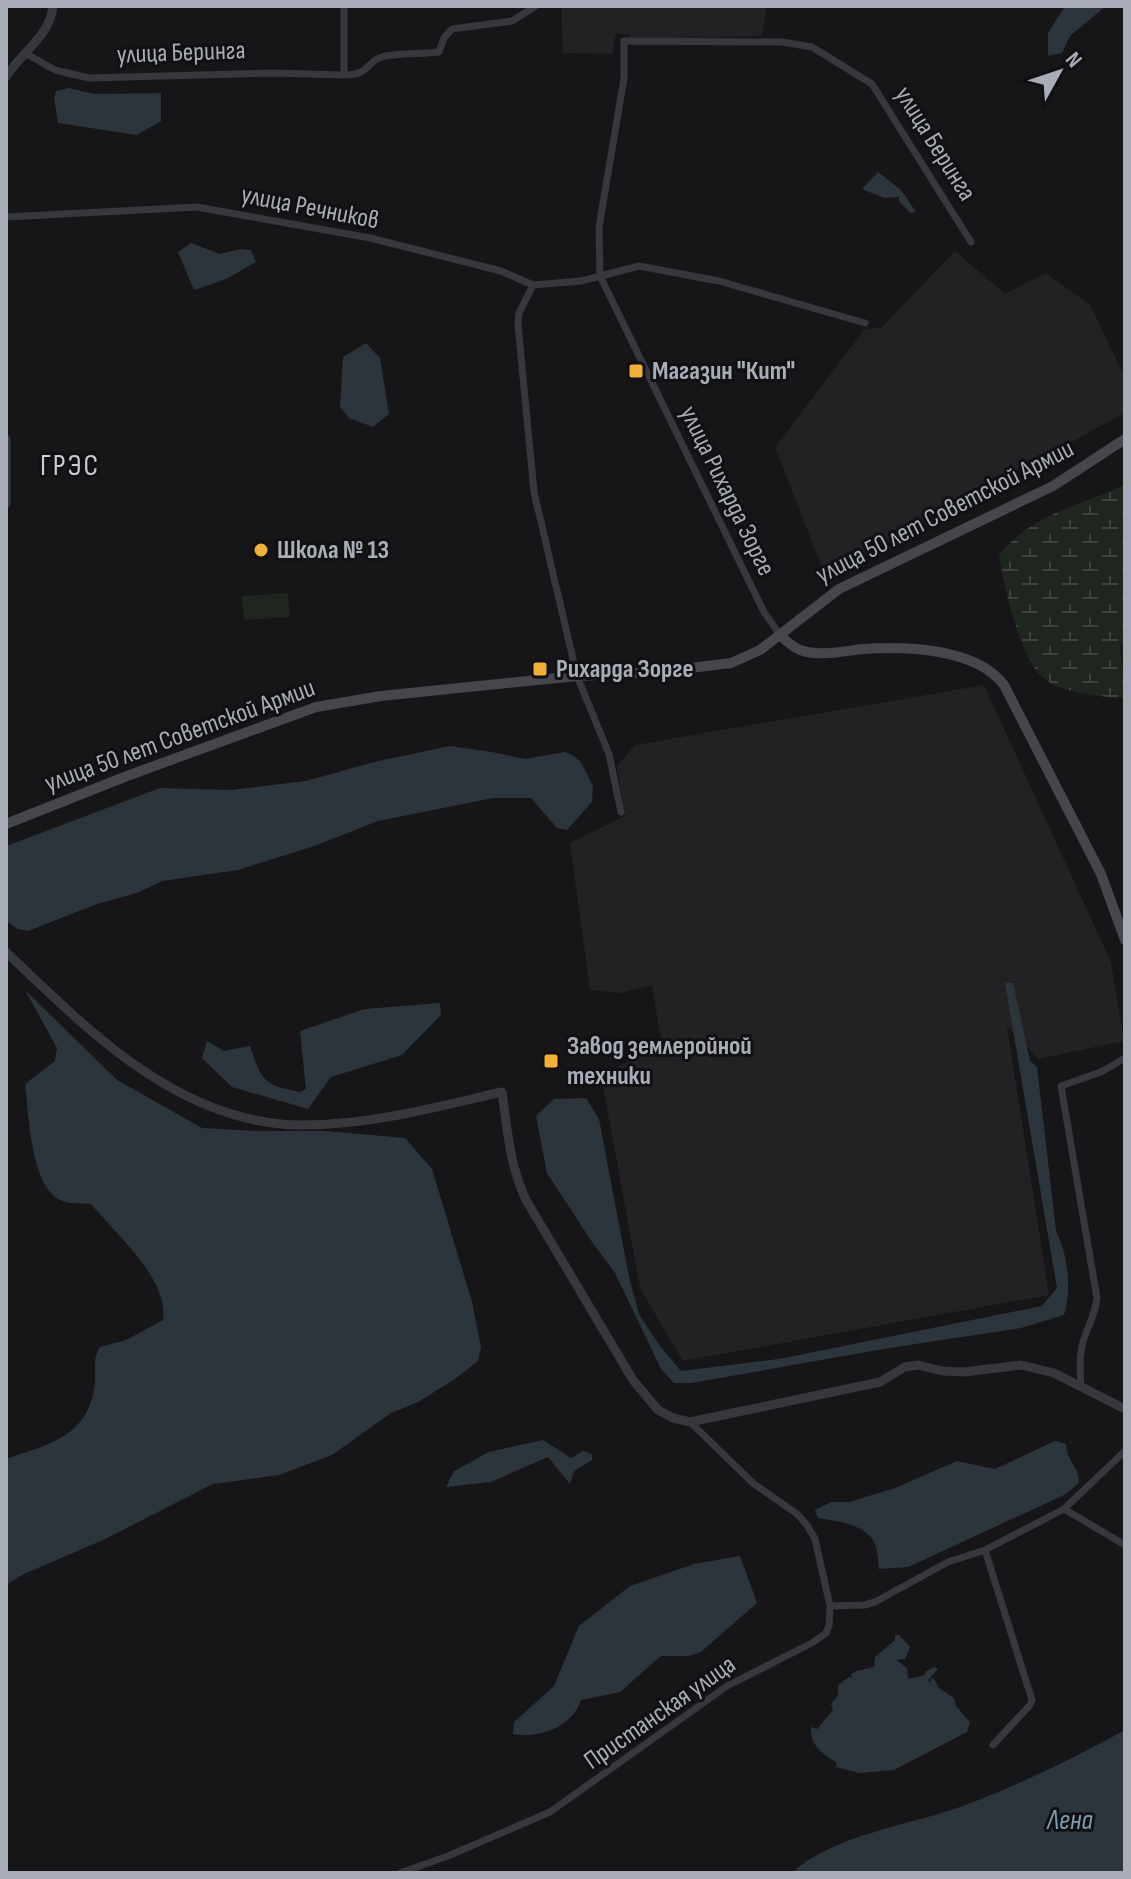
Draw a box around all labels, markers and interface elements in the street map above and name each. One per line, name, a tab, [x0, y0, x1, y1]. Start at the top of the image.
north arrow	[1019, 32, 1099, 112]
street label: улица Беринга	[116, 35, 246, 71]
text: N	[1059, 47, 1087, 73]
street label: улица Беринга	[888, 81, 982, 207]
street label: улица Речников	[239, 179, 381, 237]
place label: Магазин "Кит"	[652, 356, 795, 387]
marker: Магазин "Кит"	[627, 362, 645, 380]
street label: улица Рихарда Зорге	[673, 401, 781, 581]
street label: улица 50 лет Советской Армии	[811, 433, 1079, 591]
district label: ГРЭС	[40, 448, 100, 484]
place label: Школа № 13	[277, 535, 389, 566]
marker: Школа № 13	[252, 541, 270, 559]
place label: Рихарда Зорге	[556, 654, 694, 685]
marker: Рихарда Зорге	[531, 660, 549, 678]
street label: улица 50 лет Советской Армии	[41, 673, 319, 799]
place label: Завод землеройной техники	[567, 1031, 752, 1092]
marker: Завод землеройной техники	[542, 1052, 560, 1070]
street label: Пристанская улица	[578, 1649, 742, 1777]
water label: Лена	[1046, 1804, 1093, 1837]

